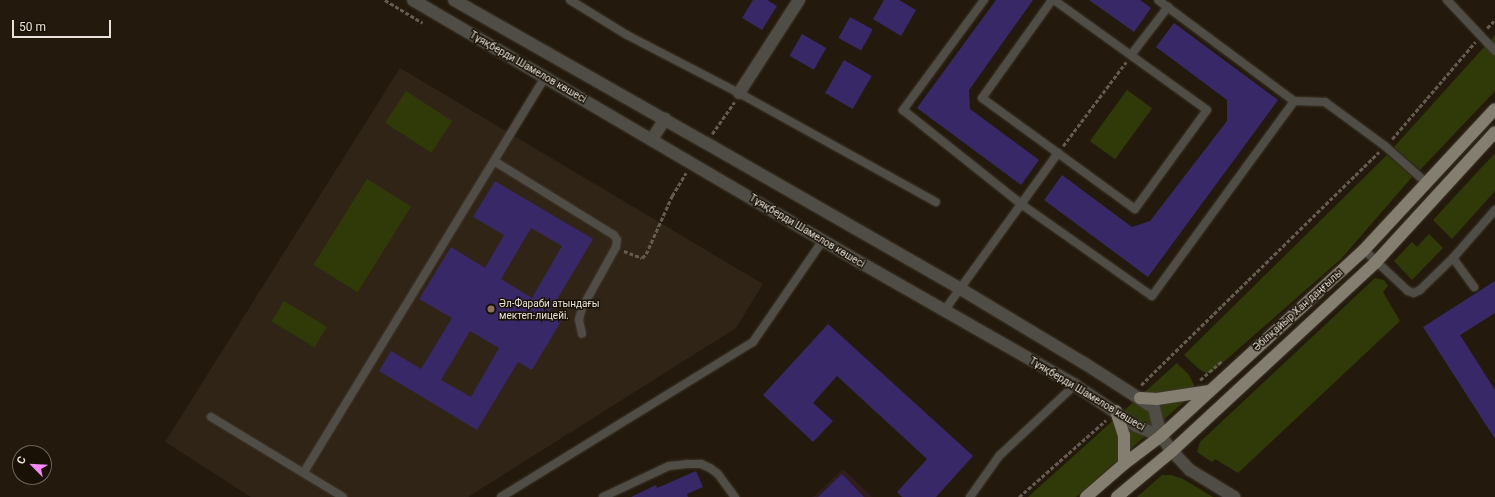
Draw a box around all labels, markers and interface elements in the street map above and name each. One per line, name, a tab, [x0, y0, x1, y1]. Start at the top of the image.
scale bar	[14, 12, 113, 38]
text: 50 m	[19, 20, 46, 34]
street label: Тұяқберди Шамелов көшесі	[468, 29, 588, 105]
street label: Тұяқберди Шамелов көшесі	[747, 192, 867, 270]
street label: Әбілқайыр Хан даңғылы	[1251, 267, 1345, 353]
place label: Әл-Фараби атындағы мектеп-лицейі.	[499, 297, 600, 320]
marker: Әл-Фараби атындағы мектеп-лицейі.	[486, 304, 496, 314]
street label: Тұяқберди Шамелов көшесі	[1027, 355, 1147, 433]
north arrow	[12, 445, 52, 485]
text: С	[14, 454, 29, 466]

